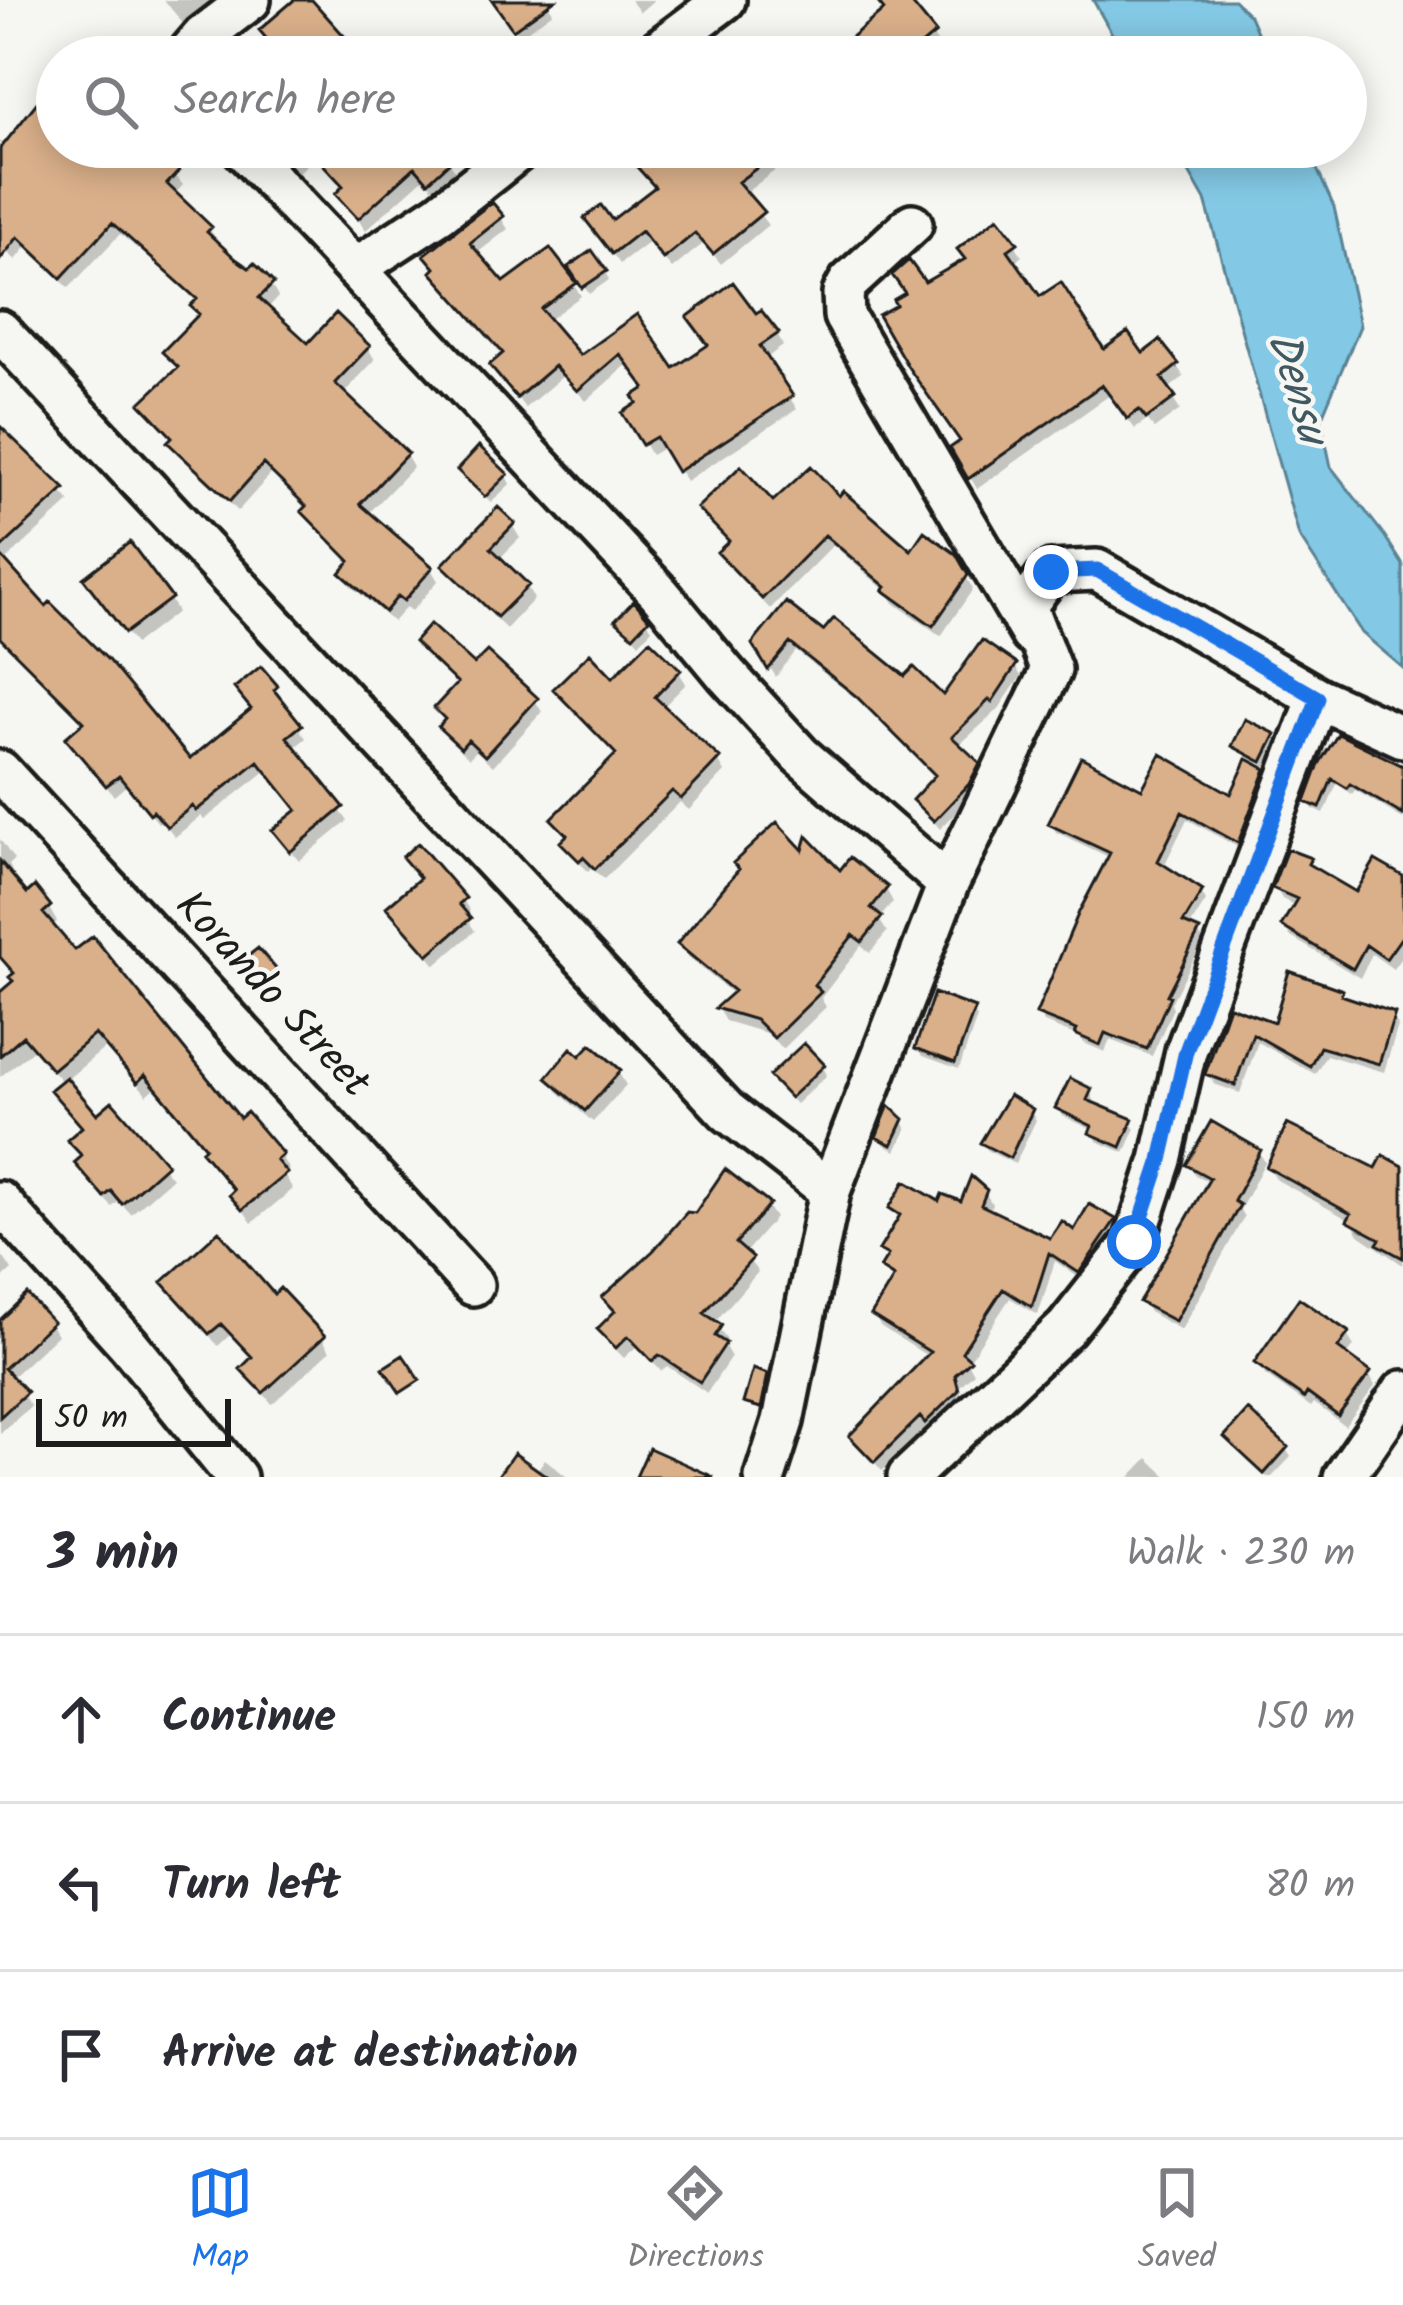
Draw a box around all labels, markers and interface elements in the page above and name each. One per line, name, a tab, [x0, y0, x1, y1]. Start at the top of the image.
search box	[36, 36, 1367, 168]
text: Search here	[174, 66, 396, 138]
icon: search	[78, 69, 144, 135]
water label: Densu	[1245, 323, 1348, 457]
route end	[1024, 545, 1078, 599]
street label: Korando Street	[158, 876, 387, 1115]
route start	[1107, 1215, 1161, 1269]
scale bar	[36, 1393, 231, 1446]
text: 50 m	[54, 1393, 128, 1446]
text: 3 min	[48, 1515, 179, 1596]
text: Walk · 230 m	[1127, 1524, 1355, 1586]
text: Continue	[162, 1683, 336, 1755]
icon: ahead	[48, 1686, 114, 1752]
text: 150 m	[1256, 1688, 1355, 1750]
text: Turn left	[162, 1851, 341, 1923]
icon: left	[48, 1854, 114, 1920]
text: 80 m	[1265, 1856, 1355, 1918]
text: Arrive at destination	[162, 2019, 578, 2091]
icon: arrive	[48, 2022, 114, 2088]
tab: Map	[187, 2160, 253, 2285]
tab: Directions	[627, 2160, 764, 2285]
tab: Saved	[1138, 2160, 1216, 2285]

